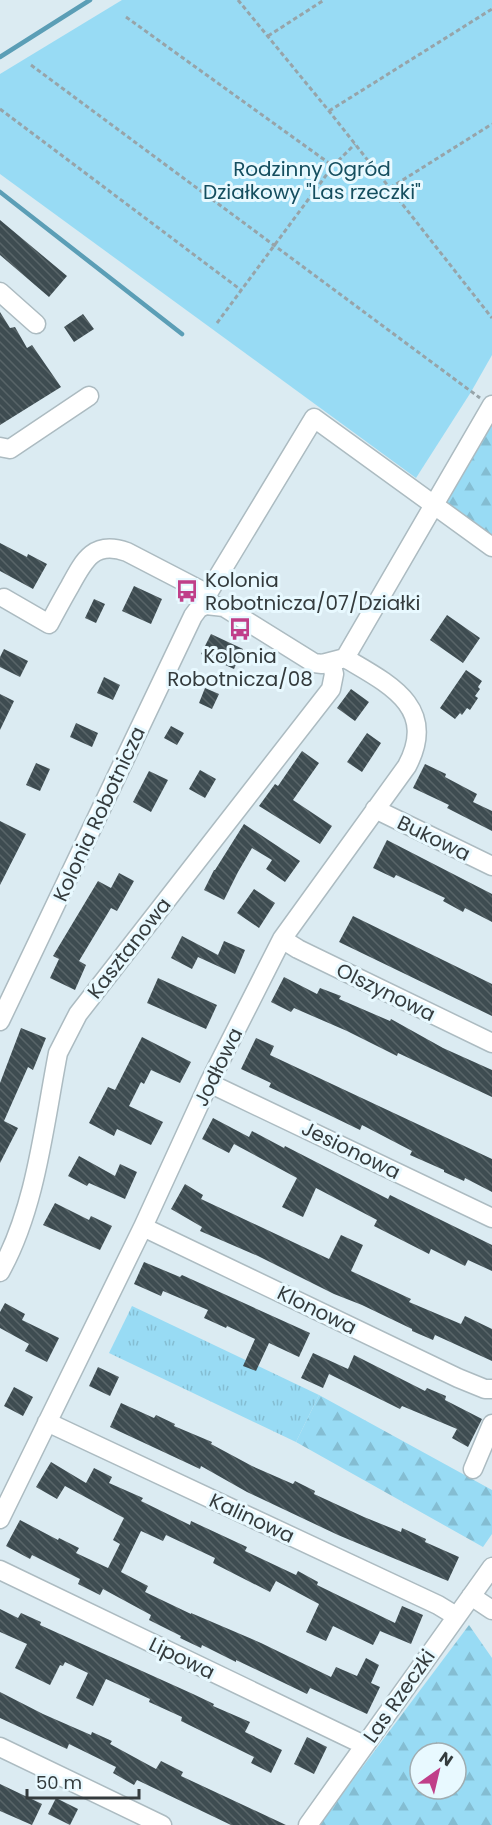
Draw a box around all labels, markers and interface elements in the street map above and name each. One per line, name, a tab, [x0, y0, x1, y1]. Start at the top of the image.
park label: Rodzinny Ogród Działkowy "Las rzeczki"	[203, 155, 421, 206]
place label: Kolonia Robotnicza/07/Działki	[205, 566, 420, 617]
bus stop icon: Kolonia Robotnicza/07/Działki	[174, 578, 200, 604]
bus stop icon: Kolonia Robotnicza/08	[227, 616, 253, 642]
place label: Kolonia Robotnicza/08	[167, 642, 313, 693]
street label: Kolonia Robotnicza	[46, 722, 152, 906]
street label: Bukowa	[393, 808, 475, 868]
street label: Kasztanowa	[81, 892, 177, 1004]
street label: Olszynowa	[332, 956, 440, 1028]
street label: Jodłowa	[187, 1023, 249, 1111]
street label: Jesionowa	[297, 1114, 405, 1186]
street label: Klonowa	[273, 1279, 361, 1341]
street label: Kalinowa	[205, 1486, 299, 1550]
street label: Lipowa	[144, 1630, 220, 1686]
street label: Las Rzeczki	[357, 1644, 441, 1748]
north arrow	[408, 1741, 468, 1801]
text: N	[435, 1746, 458, 1772]
scale bar	[27, 1762, 140, 1800]
text: 50 m	[36, 1770, 82, 1795]

